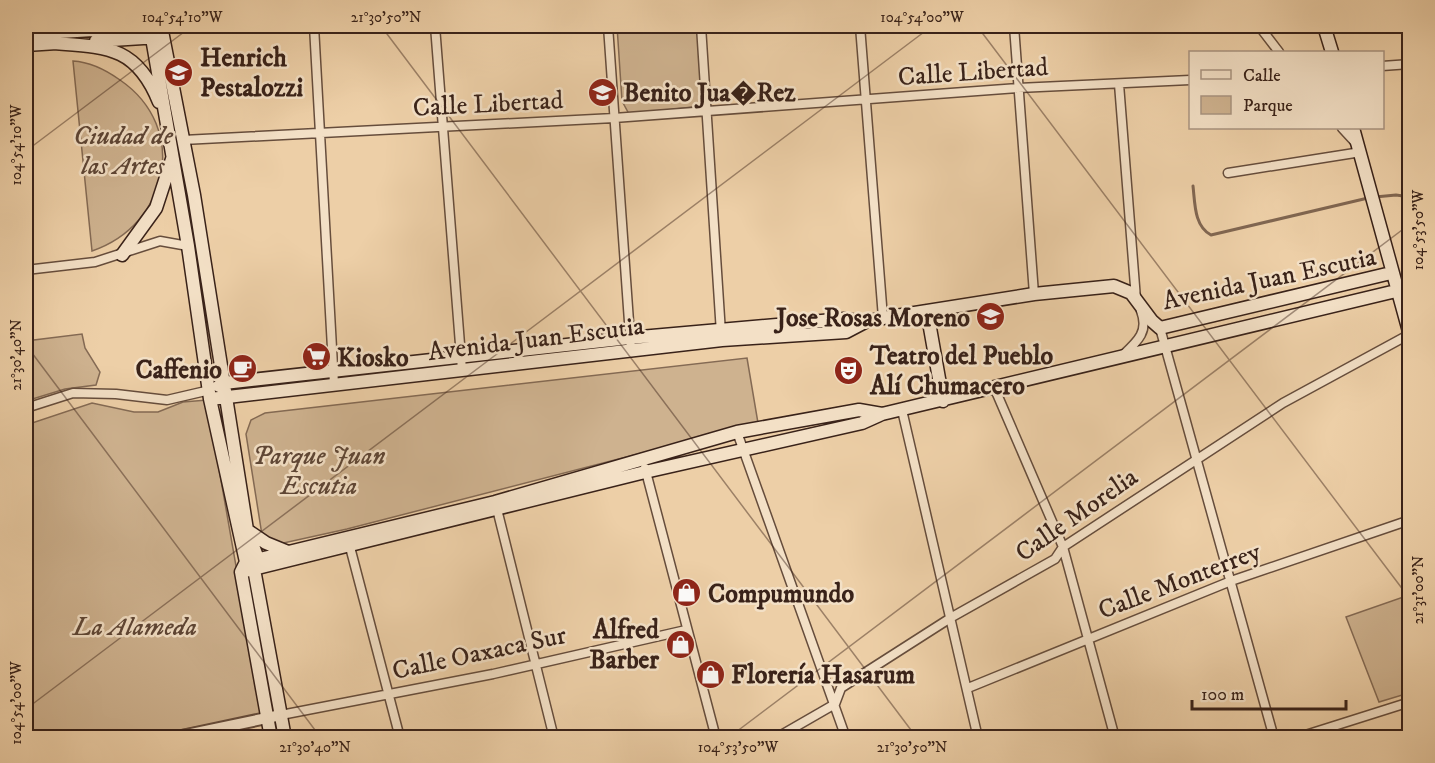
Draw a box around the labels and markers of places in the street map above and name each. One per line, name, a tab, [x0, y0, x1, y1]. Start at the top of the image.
place label: Henrich Pestalozzi	[200, 42, 303, 105]
school or university icon: Henrich Pestalozzi	[163, 56, 195, 88]
school or university icon: Benito Jua�Rez	[586, 76, 618, 108]
place label: Benito Jua�Rez	[623, 77, 796, 110]
school or university icon: Jose Rosas Moreno	[975, 301, 1007, 333]
place label: Jose Rosas Moreno	[773, 302, 970, 335]
place label: Teatro del Pueblo Alí Chumacero	[869, 340, 1053, 403]
supermarket icon: Kiosko	[300, 341, 332, 373]
place label: Kiosko	[337, 342, 409, 375]
cafe icon: Caffenio	[227, 353, 259, 385]
place label: Caffenio	[135, 354, 222, 387]
theatre icon: Teatro del Pueblo Alí Chumacero	[833, 354, 865, 386]
shop icon: Compumundo	[671, 577, 703, 609]
place label: Compumundo	[708, 578, 855, 611]
place label: Alfred Barber	[589, 614, 660, 677]
shop icon: Alfred Barber	[664, 628, 696, 660]
shop icon: Florería Hasarum	[694, 658, 726, 690]
place label: Florería Hasarum	[731, 659, 915, 692]

